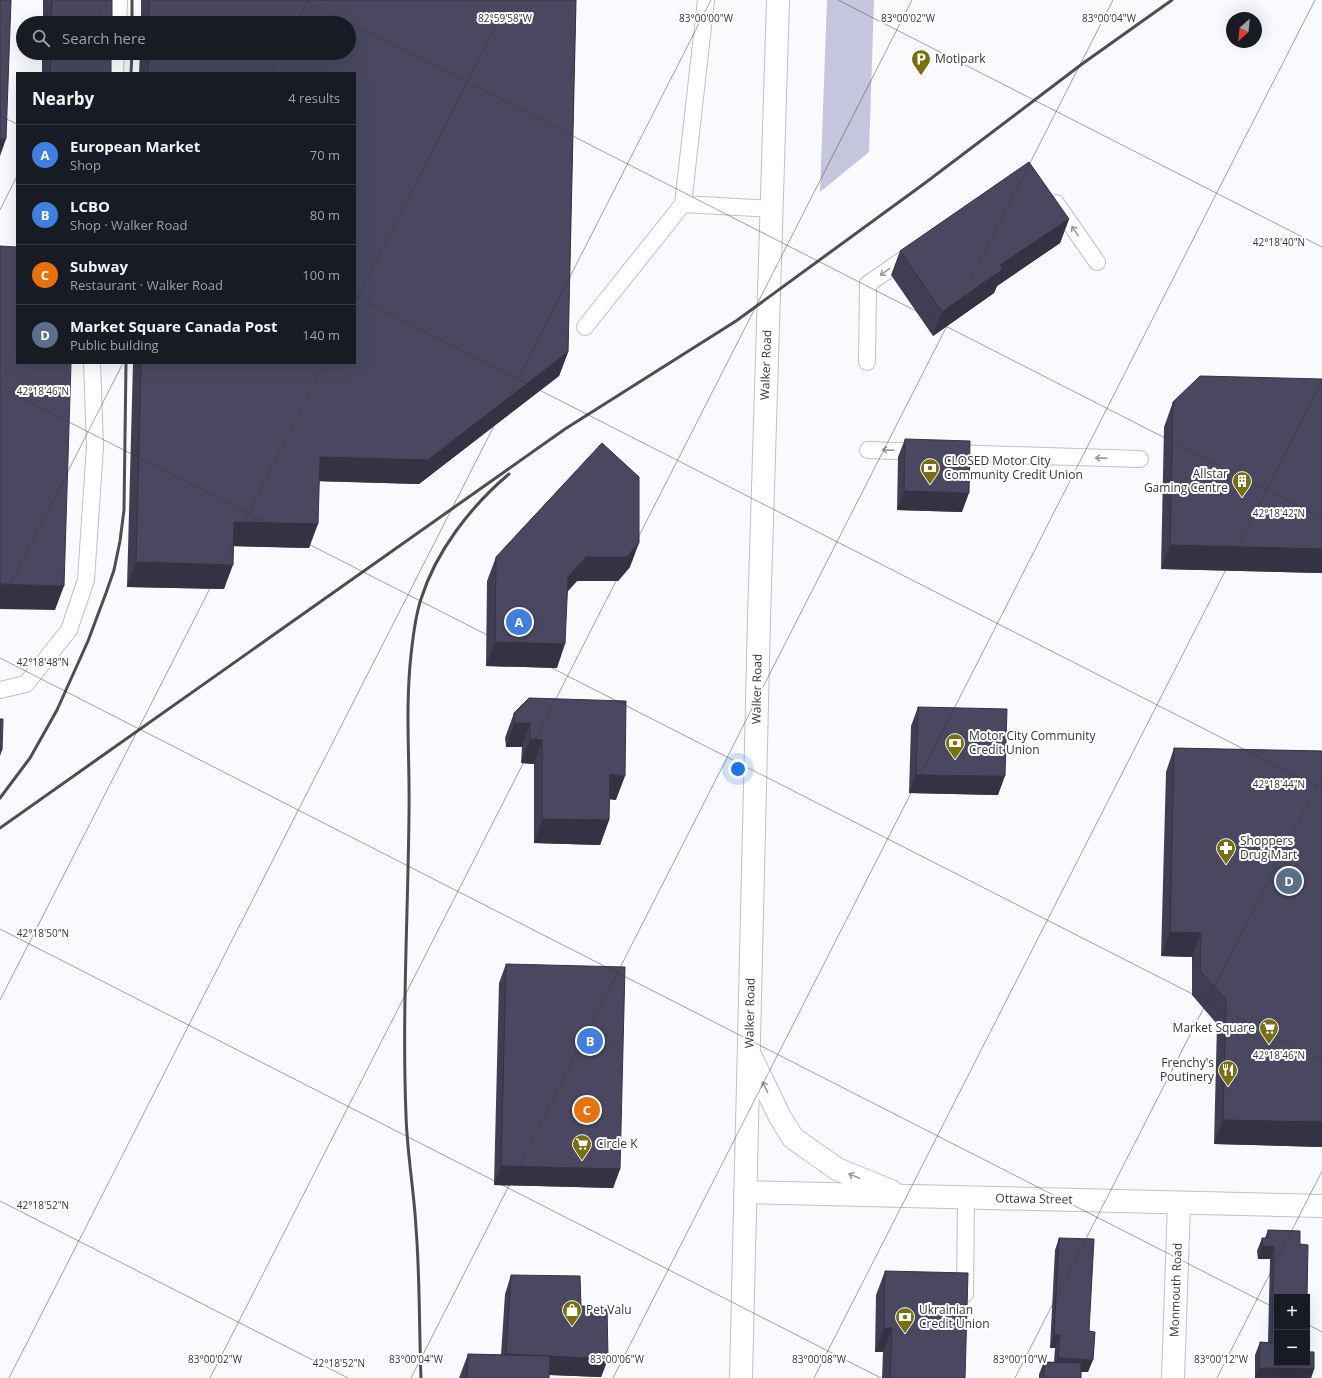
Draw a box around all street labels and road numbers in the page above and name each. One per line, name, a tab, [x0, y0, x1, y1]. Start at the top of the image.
street label: Walker Road	[756, 329, 775, 400]
street label: Walker Road	[747, 654, 766, 724]
street label: Walker Road	[740, 978, 759, 1048]
street label: Ottawa Street	[995, 1189, 1073, 1208]
street label: Monmouth Road	[1165, 1242, 1186, 1337]

